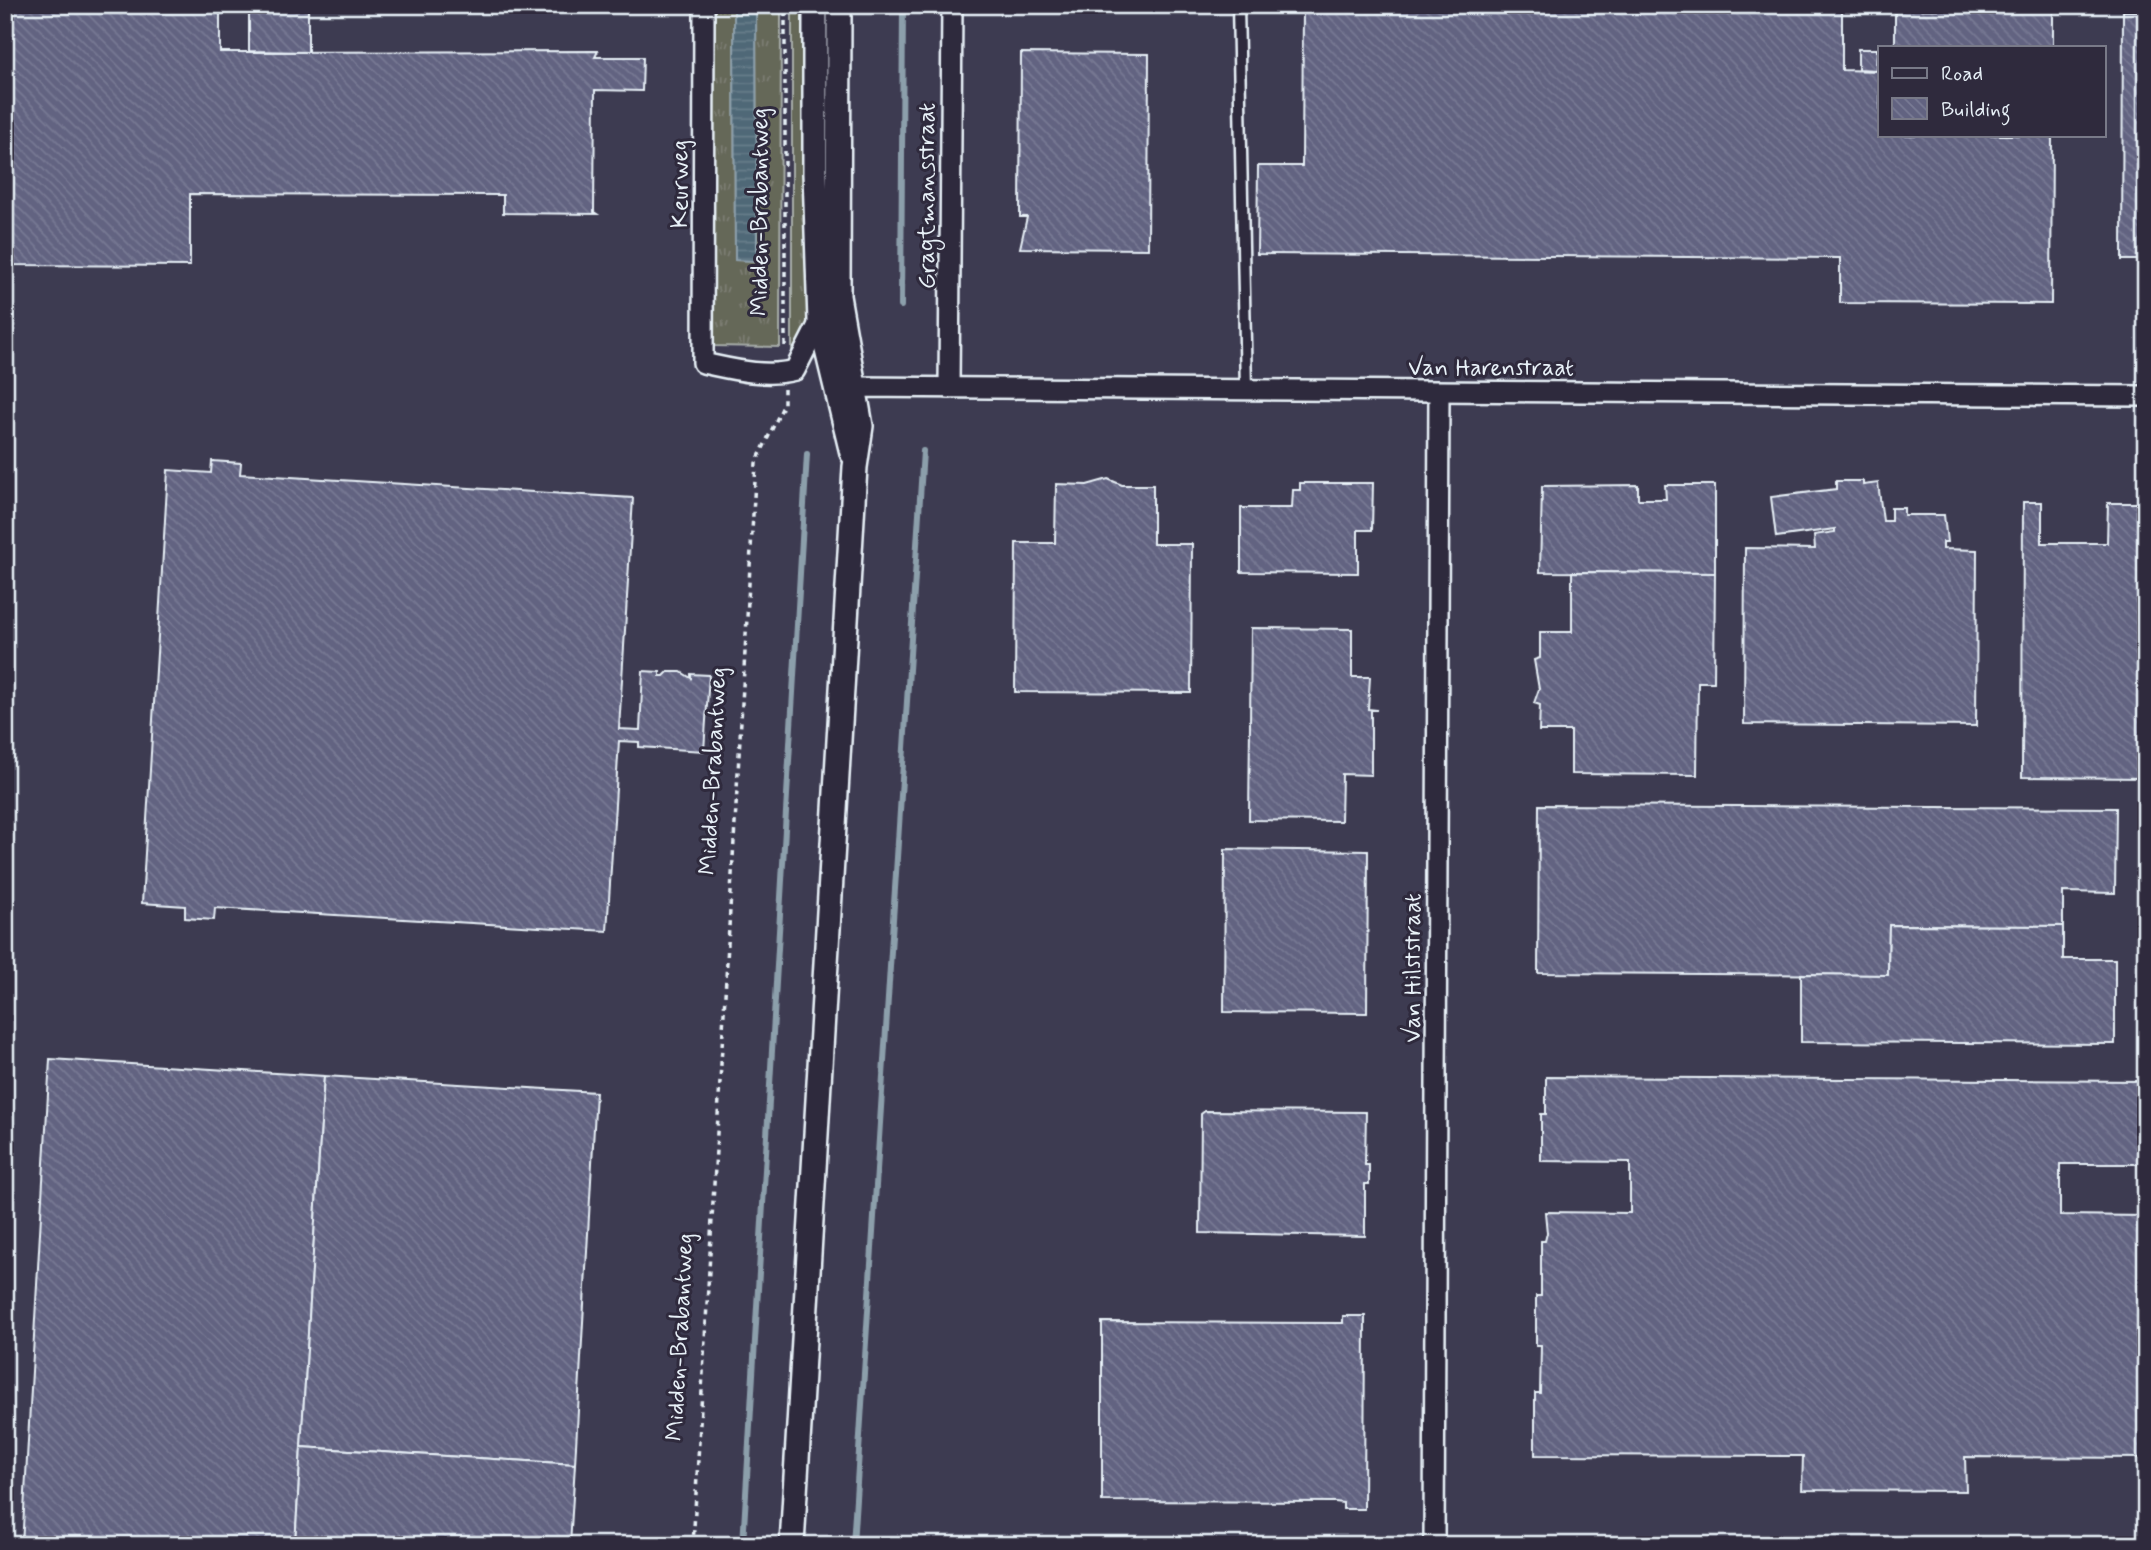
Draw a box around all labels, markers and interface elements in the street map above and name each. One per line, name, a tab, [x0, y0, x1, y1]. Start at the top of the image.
legend	[1878, 46, 2106, 136]
text: Road	[1941, 60, 1983, 88]
text: Building	[1941, 96, 2011, 126]
street label: Gragtmansstraat	[912, 103, 945, 289]
street label: Midden-Brabantweg	[745, 108, 776, 316]
street label: Keurweg	[665, 140, 696, 228]
street label: Van Harenstraat	[1408, 353, 1574, 384]
street label: Midden-Brabantweg	[693, 666, 734, 876]
street label: Van Hilststraat	[1398, 893, 1429, 1043]
street label: Midden-Brabantweg	[660, 1232, 701, 1442]

